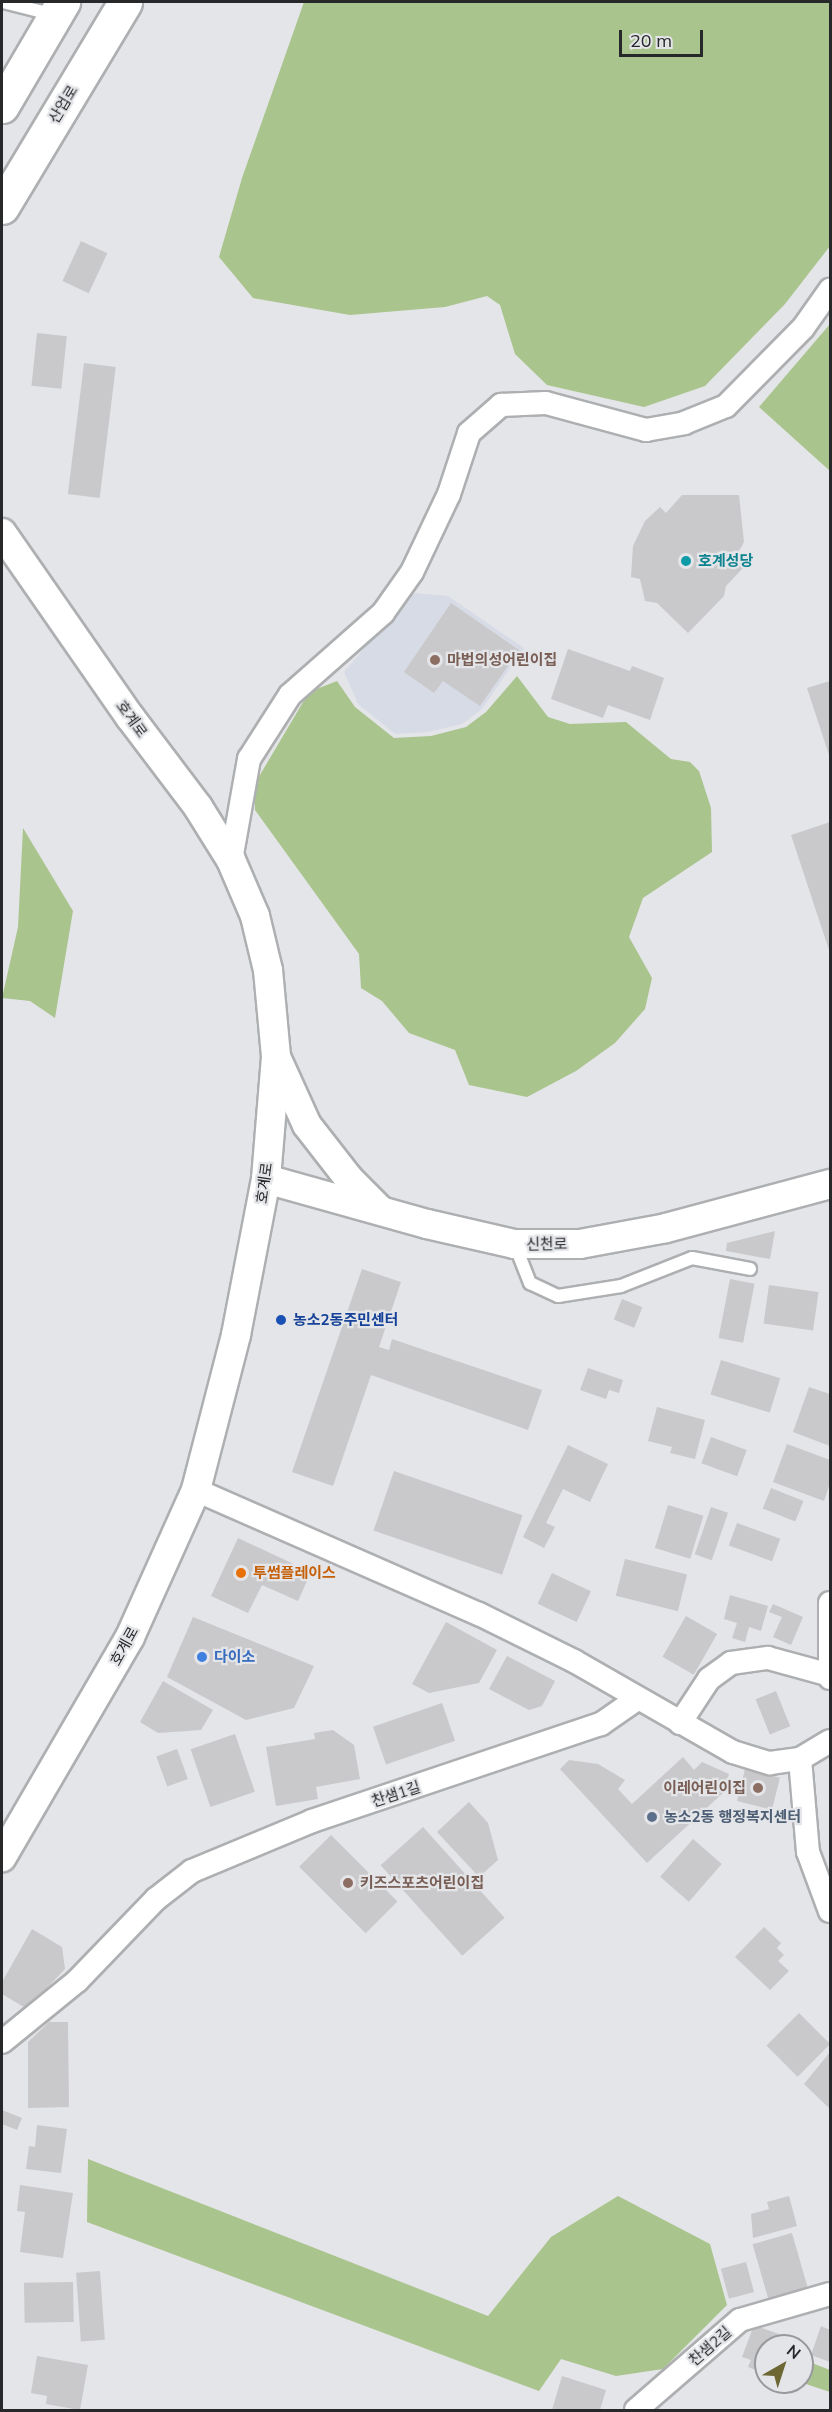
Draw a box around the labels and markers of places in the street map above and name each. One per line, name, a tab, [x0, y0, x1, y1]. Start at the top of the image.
place label: 호계성당	[698, 552, 753, 570]
marker: 호계성당	[679, 554, 693, 568]
place label: 마법의성어린이집	[447, 651, 557, 669]
marker: 마법의성어린이집	[428, 653, 442, 667]
place label: 농소2동주민센터	[293, 1311, 399, 1329]
marker: 농소2동주민센터	[274, 1313, 288, 1327]
place label: 투썸플레이스	[253, 1564, 336, 1582]
marker: 투썸플레이스	[234, 1566, 248, 1580]
place label: 다이소	[214, 1648, 255, 1666]
marker: 다이소	[195, 1650, 209, 1664]
place label: 이레어린이집	[663, 1779, 746, 1797]
marker: 이레어린이집	[751, 1781, 765, 1795]
place label: 농소2동 행정복지센터	[664, 1808, 801, 1826]
marker: 농소2동 행정복지센터	[645, 1810, 659, 1824]
place label: 키즈스포츠어린이집	[360, 1874, 484, 1892]
marker: 키즈스포츠어린이집	[341, 1876, 355, 1890]

